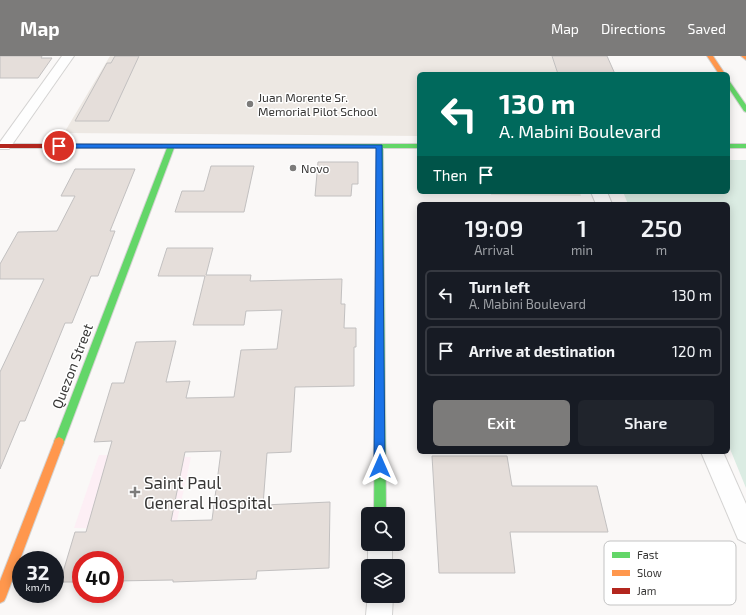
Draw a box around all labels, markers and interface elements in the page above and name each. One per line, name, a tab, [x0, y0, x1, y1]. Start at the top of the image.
text: Map	[20, 17, 60, 40]
text: Map	[551, 20, 579, 37]
text: Directions	[601, 20, 666, 37]
text: Saved	[688, 20, 726, 37]
text: 130 m	[499, 86, 575, 120]
icon: left	[433, 88, 485, 140]
place label: Juan Morente Sr. Memorial Pilot School	[258, 90, 377, 118]
marker: Juan Morente Sr. Memorial Pilot School	[245, 99, 255, 109]
text: A. Mabini Boulevard	[499, 120, 661, 142]
pin	[42, 129, 76, 163]
icon: arrive	[48, 135, 70, 157]
place label: Novo	[301, 161, 329, 175]
marker: Novo	[288, 163, 298, 173]
icon: arrive	[475, 164, 497, 186]
text: Then	[433, 166, 467, 184]
text: 19:09	[465, 213, 523, 242]
text: 1	[577, 213, 587, 242]
text: 250	[641, 213, 682, 242]
text: Arrival	[474, 242, 514, 258]
text: min	[571, 242, 593, 258]
text: m	[656, 242, 667, 258]
text: Turn left	[469, 278, 530, 296]
icon: left	[435, 284, 457, 306]
text: 130 m	[672, 286, 712, 304]
text: A. Mabini Boulevard	[469, 296, 586, 312]
street label: Quezon Street	[48, 321, 96, 411]
icon: arrive	[435, 340, 457, 362]
text: Arrive at destination	[469, 342, 615, 360]
text: 120 m	[672, 342, 712, 360]
button: Exit	[433, 400, 570, 446]
button: Share	[578, 400, 714, 446]
position arrow	[359, 445, 401, 487]
place label: Saint Paul General Hospital	[144, 472, 272, 513]
marker: Saint Paul General Hospital	[129, 486, 141, 498]
map controls	[361, 507, 405, 603]
button: search	[361, 507, 405, 551]
legend	[604, 541, 736, 605]
text: Fast	[637, 548, 659, 561]
speed limit sign: 40	[72, 551, 124, 603]
button: layers	[361, 559, 405, 603]
text: 32	[27, 560, 49, 584]
text: Slow	[637, 566, 662, 579]
text: km/h	[26, 581, 50, 593]
text: Jam	[637, 584, 656, 597]

